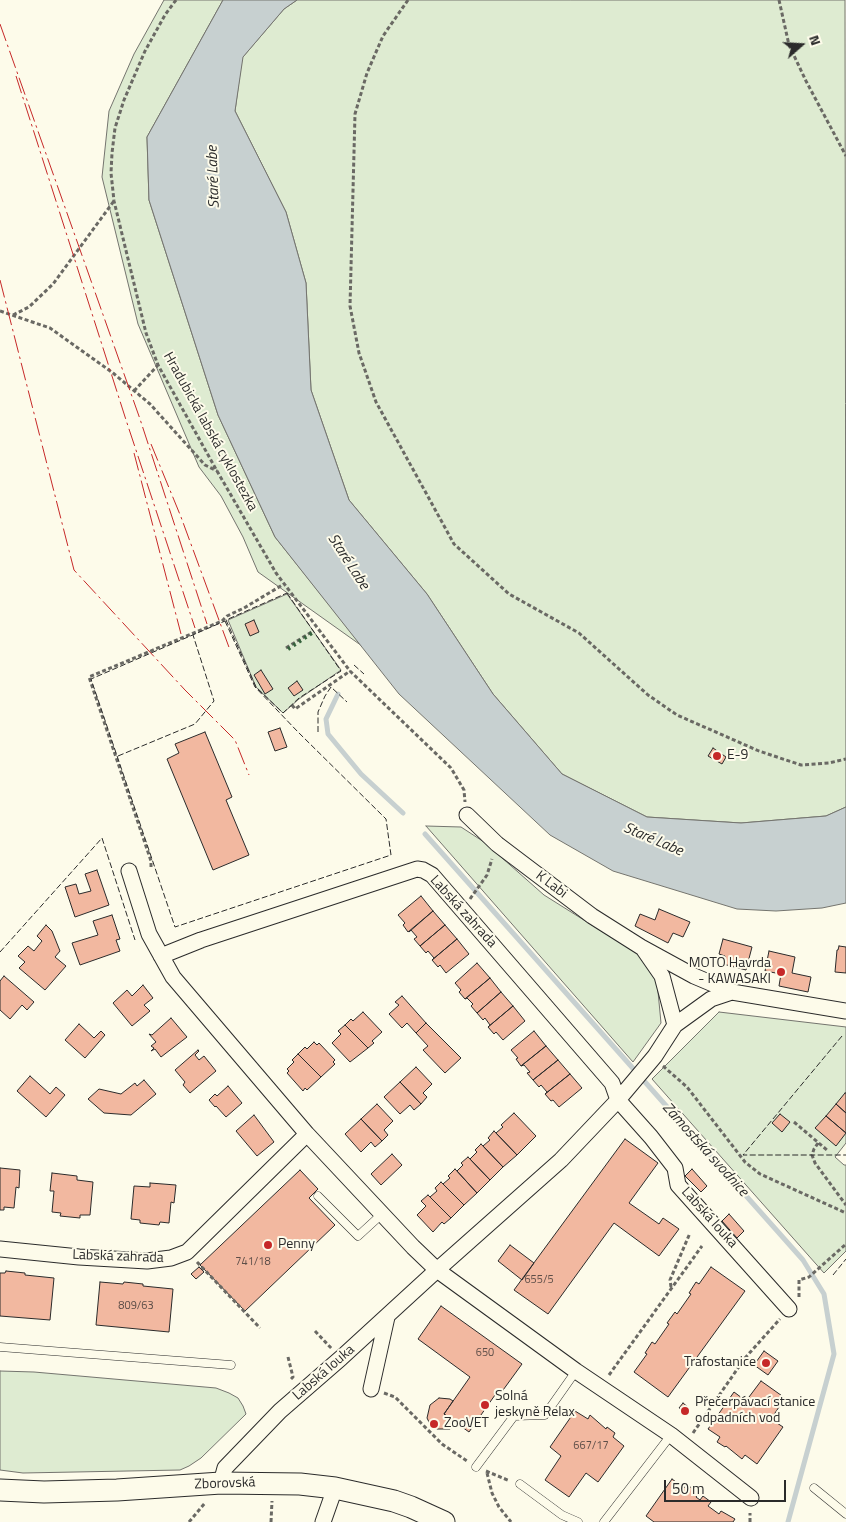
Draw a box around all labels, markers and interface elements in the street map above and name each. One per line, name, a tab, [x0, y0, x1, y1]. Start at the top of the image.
north arrow	[776, 20, 826, 70]
text: N	[804, 32, 827, 48]
water label: Staré Labe	[204, 145, 224, 209]
street label: Hradubická labská cyklostezka	[159, 350, 261, 514]
water label: Staré Labe	[323, 531, 373, 593]
place label: E-9	[727, 748, 748, 764]
marker: E-9	[711, 750, 723, 762]
water label: Staré Labe	[621, 819, 685, 861]
street label: K Labi	[532, 868, 570, 902]
street label: Labská zahrada	[426, 872, 500, 952]
place label: MOTO Havrda - KAWASAKI	[689, 956, 771, 989]
marker: MOTO Havrda - KAWASAKI	[775, 966, 787, 978]
water label: Zámostská svodnice	[658, 1099, 752, 1201]
street label: Labská louka	[677, 1184, 741, 1252]
place label: Penny	[278, 1237, 315, 1253]
marker: Penny	[262, 1239, 274, 1251]
street label: Labská zahrada	[72, 1247, 164, 1267]
house number: 741/18	[235, 1255, 271, 1269]
house number: 655/5	[524, 1273, 554, 1287]
house number: 809/63	[118, 1299, 154, 1313]
street label: Labská louka	[290, 1342, 358, 1404]
house number: 650	[476, 1346, 494, 1360]
place label: Trafostanice	[684, 1355, 756, 1371]
marker: Trafostanice	[760, 1357, 772, 1369]
place label: Solná jeskyně Relax	[495, 1389, 575, 1421]
place label: Přečerpávací stanice odpadních vod	[695, 1395, 815, 1428]
marker: Solná jeskyně Relax	[479, 1399, 491, 1411]
marker: Přečerpávací stanice odpadních vod	[679, 1405, 691, 1417]
place label: ZooVET	[444, 1416, 489, 1432]
marker: ZooVET	[428, 1418, 440, 1430]
house number: 667/17	[573, 1439, 609, 1453]
scale bar	[666, 1470, 788, 1502]
street label: Zborovská	[194, 1475, 256, 1493]
text: 50 m	[672, 1477, 705, 1500]

